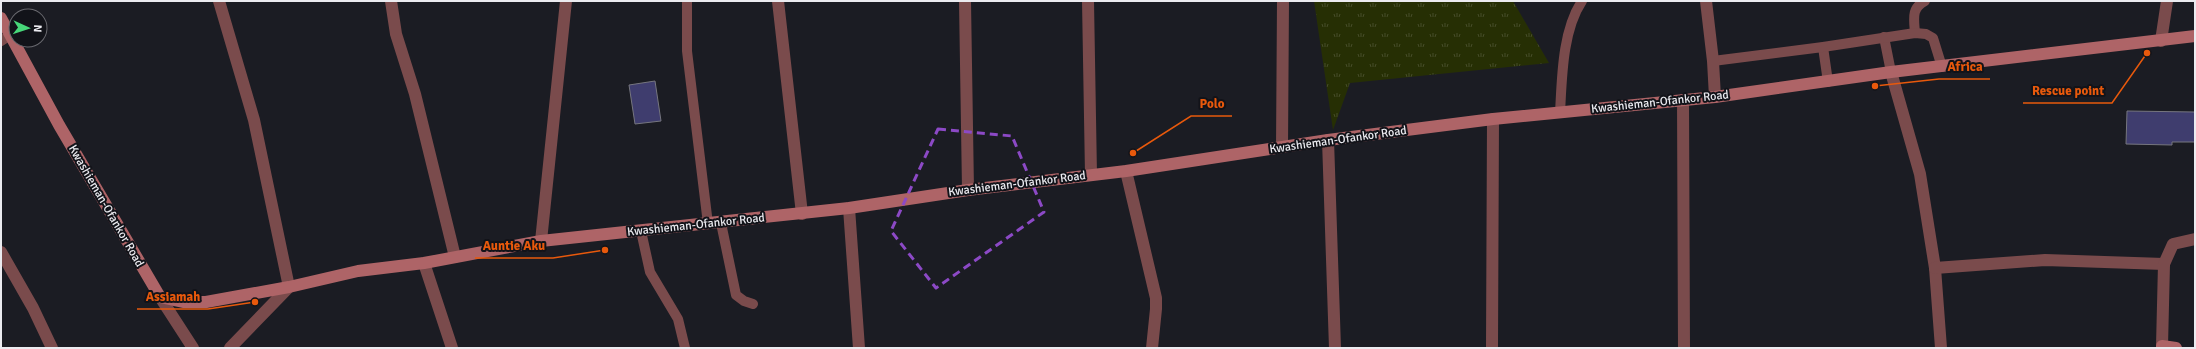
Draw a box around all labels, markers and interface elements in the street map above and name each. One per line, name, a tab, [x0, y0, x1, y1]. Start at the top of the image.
north arrow	[8, 8, 48, 48]
text: N	[31, 24, 44, 33]
callout: Africa	[1939, 54, 1990, 79]
text: Africa	[1947, 59, 1983, 75]
callout: Rescue point	[2023, 78, 2112, 103]
text: Rescue point	[2032, 83, 2104, 99]
street label: Kwashieman-Ofankor Road	[1590, 87, 1730, 117]
callout: Polo	[1191, 91, 1232, 116]
text: Polo	[1200, 96, 1225, 112]
street label: Kwashieman-Ofankor Road	[1268, 123, 1408, 157]
street label: Kwashieman-Ofankor Road	[65, 142, 147, 270]
street label: Kwashieman-Ofankor Road	[947, 168, 1087, 200]
street label: Kwashieman-Ofankor Road	[626, 210, 766, 240]
callout: Auntie Aku	[475, 233, 553, 258]
text: Auntie Aku	[483, 238, 545, 254]
callout: Assiamah	[137, 284, 208, 309]
text: Assiamah	[146, 289, 200, 305]

